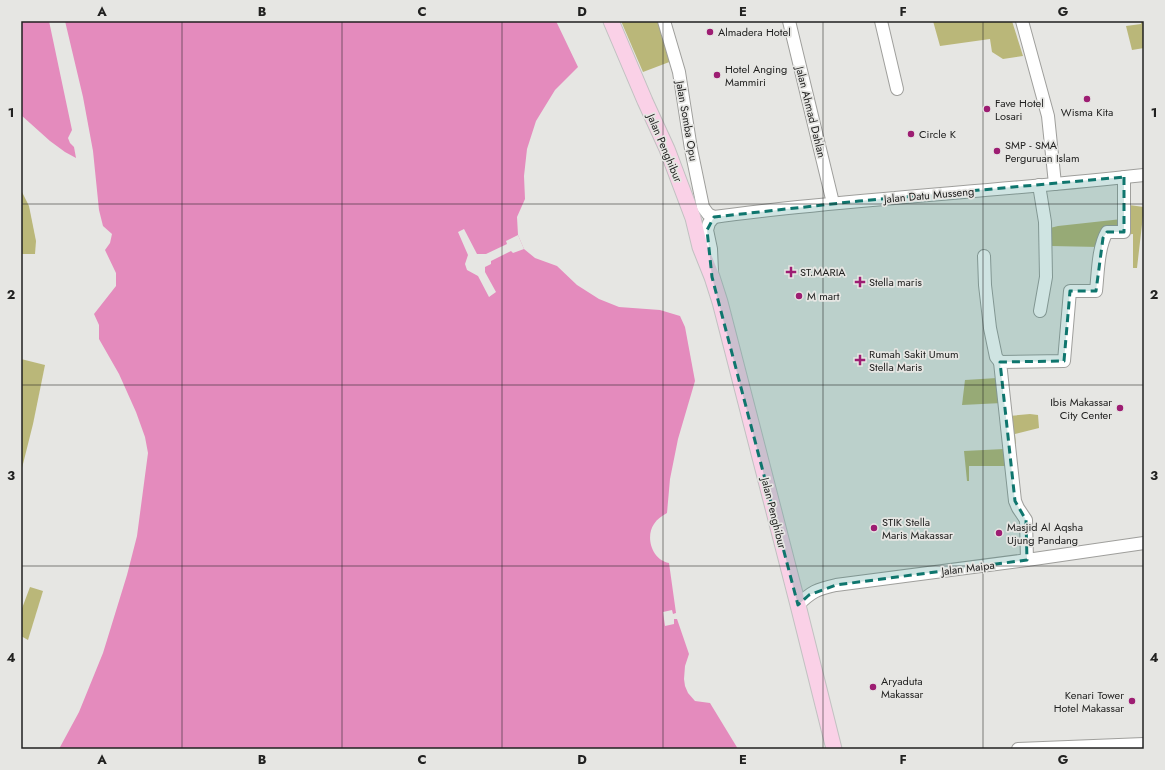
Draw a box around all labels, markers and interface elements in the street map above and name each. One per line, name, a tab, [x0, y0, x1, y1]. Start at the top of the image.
text: A	[96, 2, 107, 21]
text: B	[258, 2, 267, 21]
text: C	[417, 2, 427, 21]
text: D	[577, 2, 587, 21]
text: E	[739, 2, 747, 21]
text: F	[899, 2, 907, 21]
text: G	[1058, 2, 1069, 21]
place label: Almadera Hotel	[718, 24, 791, 40]
marker: Almadera Hotel	[705, 27, 715, 37]
place label: Hotel Anging Mammiri	[725, 61, 787, 90]
street label: Jalan Ahmad Dahlan	[791, 63, 830, 159]
marker: Hotel Anging Mammiri	[712, 70, 722, 80]
street label: Jalan Somba Opu	[672, 78, 702, 162]
marker: Wisma Kita	[1082, 94, 1092, 104]
place label: Fave Hotel Losari	[995, 95, 1044, 124]
text: 1	[8, 103, 14, 122]
text: 1	[1151, 103, 1157, 122]
marker: Fave Hotel Losari	[982, 104, 992, 114]
place label: Wisma Kita	[1061, 104, 1113, 120]
street label: Jalan Penghibur	[643, 110, 687, 185]
place label: Circle K	[919, 126, 957, 142]
marker: Circle K	[906, 129, 916, 139]
place label: SMP - SMA Perguruan Islam	[1005, 137, 1079, 166]
marker: SMP - SMA Perguruan Islam	[992, 146, 1002, 156]
street label: Jalan Datu Musseng	[881, 183, 975, 207]
place label: ST.MARIA	[800, 264, 846, 280]
marker: ST.MARIA	[785, 266, 797, 278]
place label: Stella maris	[869, 274, 922, 290]
marker: Stella maris	[854, 276, 866, 288]
text: 2	[7, 285, 15, 304]
text: 2	[1150, 285, 1158, 304]
place label: M mart	[807, 288, 840, 304]
marker: M mart	[794, 291, 804, 301]
place label: Rumah Sakit Umum Stella Maris	[869, 346, 959, 375]
marker: Rumah Sakit Umum Stella Maris	[854, 354, 866, 366]
place label: Ibis Makassar City Center	[1050, 394, 1112, 423]
marker: Ibis Makassar City Center	[1115, 403, 1125, 413]
text: 3	[7, 466, 15, 485]
text: 3	[1150, 466, 1158, 485]
street label: Jalan Penghibur	[757, 474, 791, 550]
place label: STIK Stella Maris Makassar	[882, 514, 953, 543]
place label: Masjid Al Aqsha Ujung Pandang	[1007, 519, 1083, 548]
marker: STIK Stella Maris Makassar	[869, 523, 879, 533]
marker: Masjid Al Aqsha Ujung Pandang	[994, 528, 1004, 538]
street label: Jalan Maipa	[939, 557, 996, 579]
text: 4	[6, 648, 16, 667]
text: 4	[1149, 648, 1159, 667]
place label: Aryaduta Makassar	[881, 673, 923, 702]
marker: Aryaduta Makassar	[868, 682, 878, 692]
place label: Kenari Tower Hotel Makassar	[1054, 687, 1124, 716]
marker: Kenari Tower Hotel Makassar	[1127, 696, 1137, 706]
text: A	[96, 750, 107, 769]
text: B	[258, 750, 267, 769]
text: C	[417, 750, 427, 769]
text: D	[577, 750, 587, 769]
text: E	[739, 750, 747, 769]
text: F	[899, 750, 907, 769]
text: G	[1058, 750, 1069, 769]

